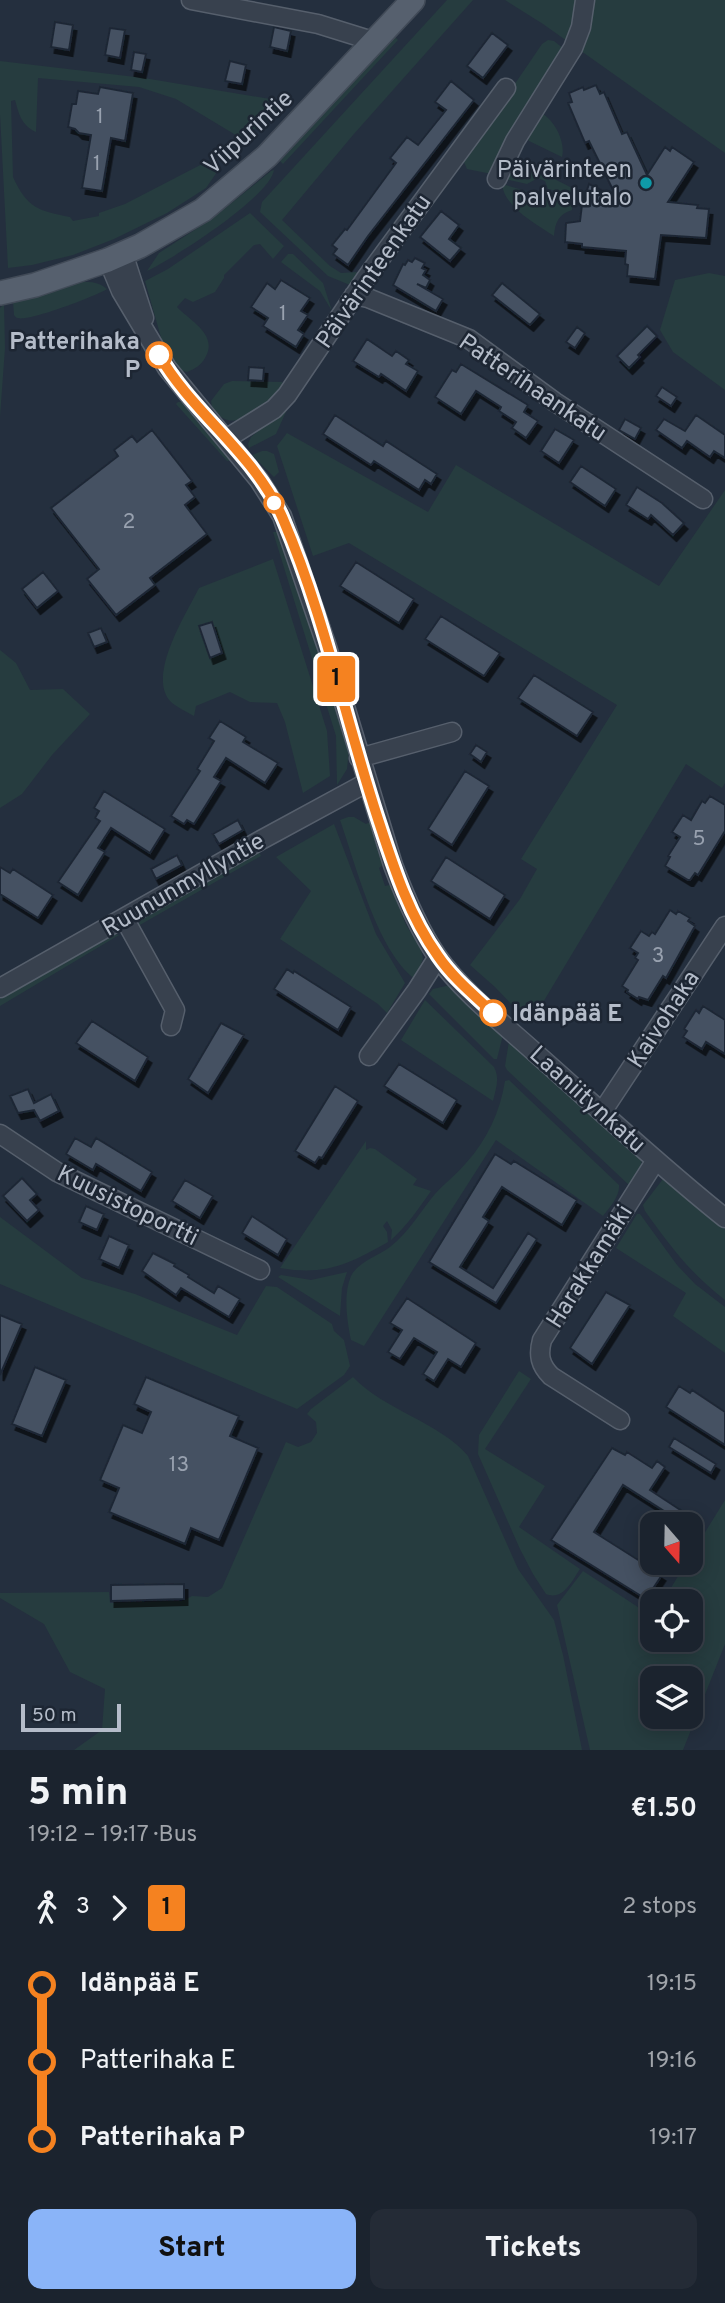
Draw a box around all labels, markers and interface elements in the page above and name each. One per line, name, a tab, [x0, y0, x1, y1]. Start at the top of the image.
street label: Viipurintie	[198, 85, 300, 182]
house number: 1	[96, 104, 104, 131]
house number: 1	[93, 151, 101, 178]
place label: Päivärinteen palvelutalo	[497, 156, 632, 214]
marker: Päivärinteen palvelutalo	[638, 175, 654, 191]
street label: Päivärinteenkatu	[310, 189, 439, 355]
house number: 1	[279, 301, 287, 328]
place label: Patterihaka P	[9, 328, 140, 386]
street label: Patterihaankatu	[452, 328, 612, 449]
marker: Patterihaka P	[146, 342, 172, 368]
unlabelled marker	[264, 493, 284, 513]
house number: 2	[123, 509, 135, 536]
line badge: 1	[313, 656, 359, 702]
text: 1	[331, 664, 341, 694]
house number: 5	[692, 826, 706, 853]
street label: Ruununmyllyntie	[97, 827, 271, 944]
house number: 3	[652, 943, 664, 970]
street label: Kaivohaka	[622, 965, 707, 1075]
marker: Idänpää E	[480, 1000, 506, 1026]
place label: Idänpää E	[512, 1000, 622, 1030]
street label: Laaniitynkatu	[522, 1040, 651, 1161]
street label: Kuusistoportti	[52, 1160, 203, 1254]
street label: Harakkamäki	[541, 1200, 641, 1334]
house number: 13	[169, 1452, 189, 1479]
north arrow	[640, 1512, 704, 1575]
map controls	[640, 1512, 703, 1729]
button: locate	[640, 1589, 703, 1652]
button: layers	[640, 1666, 703, 1729]
scale bar	[21, 1701, 121, 1733]
text: 50 m	[32, 1704, 77, 1728]
text: 5 min	[28, 1770, 128, 1819]
text: €1.50	[631, 1793, 697, 1826]
text: 19:12 – 19:17 · Bus	[28, 1821, 197, 1850]
icon: walk	[28, 1889, 66, 1927]
icon: forward	[100, 1889, 138, 1927]
text: 3	[76, 1893, 90, 1922]
text: 1	[162, 1893, 171, 1923]
text: 2 stops	[622, 1893, 697, 1922]
text: Idänpää E	[80, 1968, 199, 2001]
text: 19:15	[647, 1970, 697, 1999]
text: Patterihaka E	[80, 2045, 236, 2078]
text: 19:16	[647, 2047, 697, 2076]
text: Patterihaka P	[80, 2122, 245, 2155]
text: 19:17	[649, 2124, 697, 2153]
button: Start	[28, 2209, 356, 2289]
button: Tickets	[370, 2209, 697, 2289]

